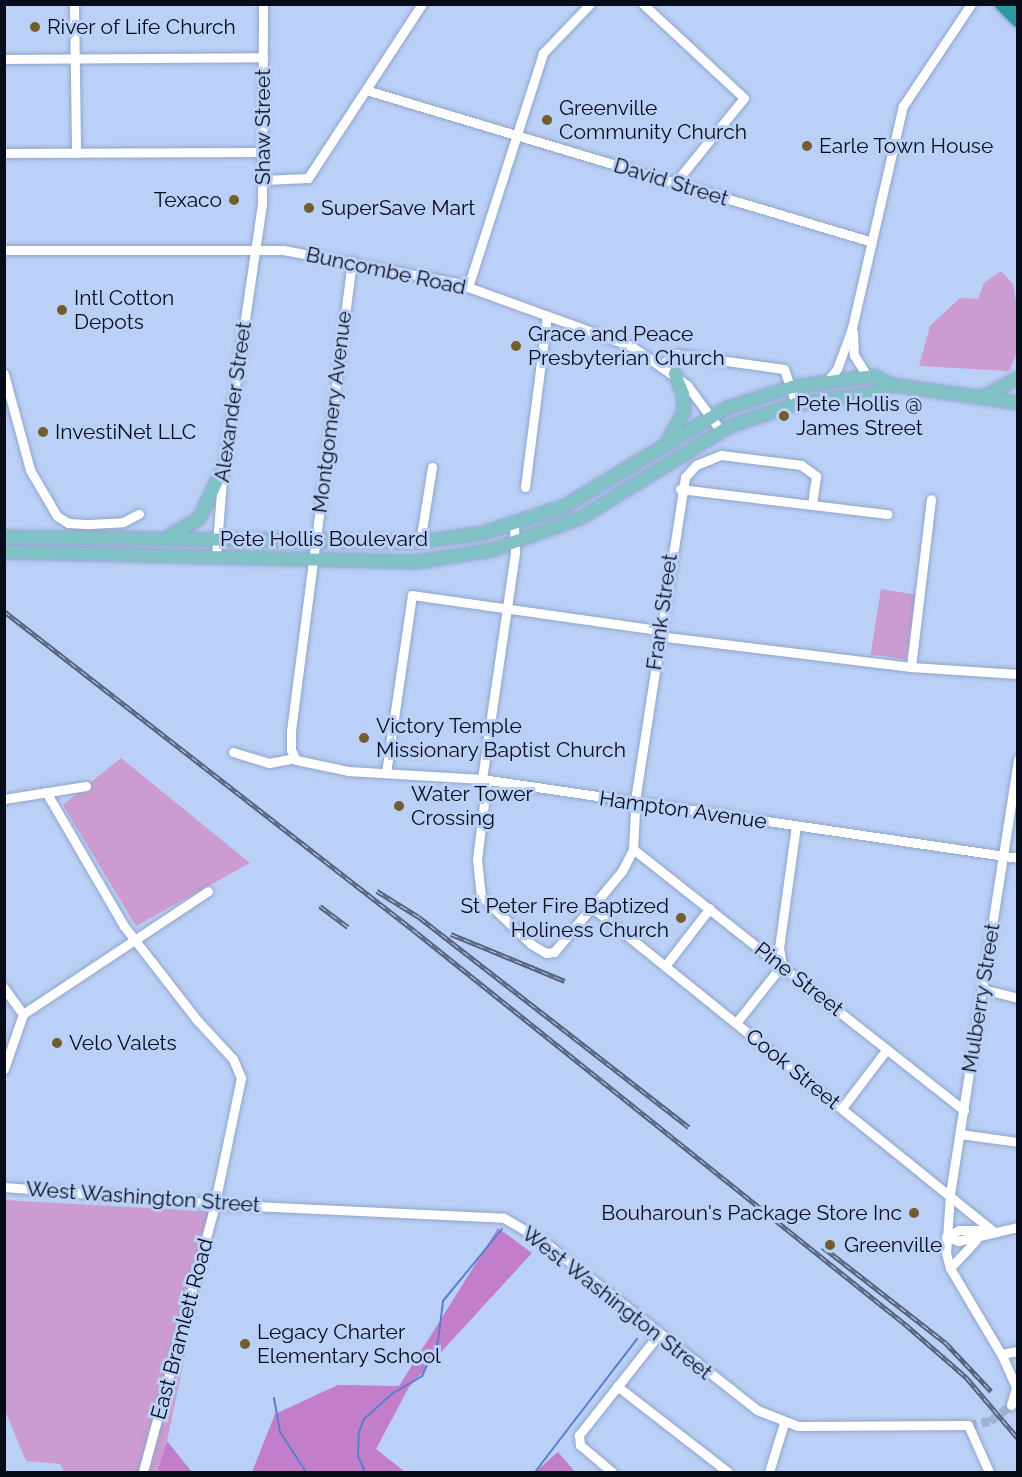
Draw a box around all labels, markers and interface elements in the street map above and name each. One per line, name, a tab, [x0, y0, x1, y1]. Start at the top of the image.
place label: River of Life Church	[47, 14, 237, 40]
marker: River of Life Church	[28, 20, 42, 34]
street label: Shaw Street	[250, 69, 276, 185]
place label: Greenville Community Church	[559, 95, 747, 145]
marker: Greenville Community Church	[540, 113, 554, 127]
place label: Earle Town House	[819, 133, 994, 159]
marker: Earle Town House	[800, 139, 814, 153]
street label: David Street	[611, 153, 731, 211]
place label: Texaco	[154, 187, 222, 213]
marker: Texaco	[227, 193, 241, 207]
place label: SuperSave Mart	[321, 195, 475, 221]
marker: SuperSave Mart	[302, 201, 316, 215]
street label: Buncombe Road	[304, 242, 468, 300]
place label: Intl Cotton Depots	[74, 285, 175, 335]
marker: Intl Cotton Depots	[55, 303, 69, 317]
street label: Montgomery Avenue	[307, 309, 357, 515]
street label: Alexander Street	[209, 320, 257, 484]
place label: Grace and Peace Presbyterian Church	[528, 321, 725, 371]
marker: Grace and Peace Presbyterian Church	[509, 339, 523, 353]
place label: Pete Hollis @ James Street	[796, 391, 923, 441]
marker: Pete Hollis @ James Street	[777, 409, 791, 423]
place label: InvestiNet LLC	[55, 419, 196, 445]
marker: InvestiNet LLC	[36, 425, 50, 439]
street label: Pete Hollis Boulevard	[220, 526, 428, 552]
street label: Frank Street	[641, 552, 683, 672]
place label: Victory Temple Missionary Baptist Church	[376, 713, 626, 763]
marker: Victory Temple Missionary Baptist Church	[357, 731, 371, 745]
place label: Water Tower Crossing	[411, 781, 534, 831]
street label: Hampton Avenue	[597, 786, 769, 834]
marker: Water Tower Crossing	[392, 799, 406, 813]
place label: St Peter Fire Baptized Holiness Church	[460, 893, 669, 943]
marker: St Peter Fire Baptized Holiness Church	[674, 911, 688, 925]
street label: Mulberry Street	[957, 921, 1005, 1075]
street label: Pine Street	[750, 937, 848, 1021]
street label: Cook Street	[741, 1023, 845, 1115]
place label: Velo Valets	[69, 1030, 177, 1056]
marker: Velo Valets	[50, 1036, 64, 1050]
street label: West Washington Street	[25, 1176, 261, 1218]
place label: Bouharoun's Package Store Inc	[601, 1200, 902, 1226]
marker: Bouharoun's Package Store Inc	[907, 1206, 921, 1220]
street label: West Washington Street	[517, 1221, 717, 1385]
place label: Greenville	[844, 1232, 942, 1258]
street label: East Bramlett Road	[146, 1236, 218, 1422]
marker: Greenville	[821, 1236, 839, 1254]
place label: Legacy Charter Elementary School	[257, 1319, 441, 1369]
marker: Legacy Charter Elementary School	[238, 1337, 252, 1351]

